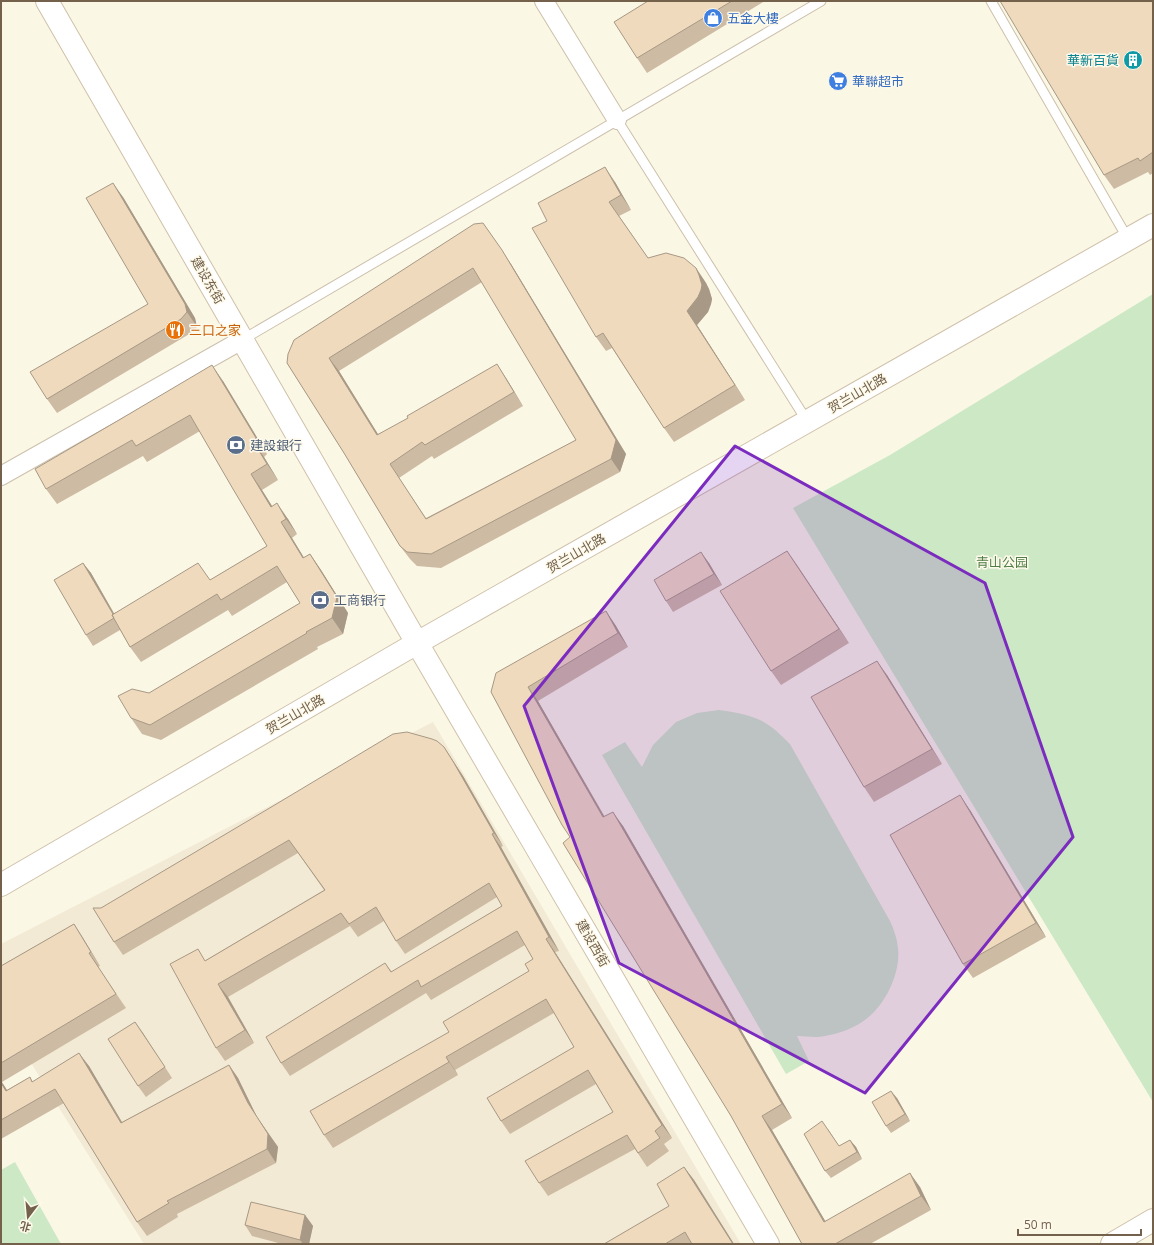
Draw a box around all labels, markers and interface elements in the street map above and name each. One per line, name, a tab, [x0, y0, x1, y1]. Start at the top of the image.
shop icon: 五金大樓	[702, 7, 724, 29]
place label: 五金大樓	[727, 9, 779, 27]
building icon: 華新百貨	[1122, 49, 1144, 71]
place label: 華新百貨	[1067, 51, 1119, 69]
supermarket icon: 華聯超市	[827, 70, 849, 92]
place label: 華聯超市	[852, 72, 904, 90]
street label: 建设东街	[187, 253, 229, 307]
restaurant icon: 三口之家	[164, 319, 186, 341]
place label: 三口之家	[189, 321, 241, 339]
street label: 贺兰山北路	[824, 369, 890, 417]
bank icon: 建設銀行	[225, 434, 247, 456]
place label: 建設銀行	[250, 436, 302, 454]
street label: 贺兰山北路	[543, 529, 609, 577]
park label: 青山公园	[976, 553, 1028, 571]
bank icon: 工商银行	[309, 589, 331, 611]
place label: 工商银行	[334, 591, 386, 609]
street label: 贺兰山北路	[262, 690, 328, 738]
street label: 建设西街	[572, 916, 614, 970]
north arrow	[8, 1197, 48, 1237]
scale bar	[1018, 1211, 1141, 1237]
text: 50 m	[1024, 1216, 1052, 1233]
text: 北	[18, 1218, 32, 1236]

